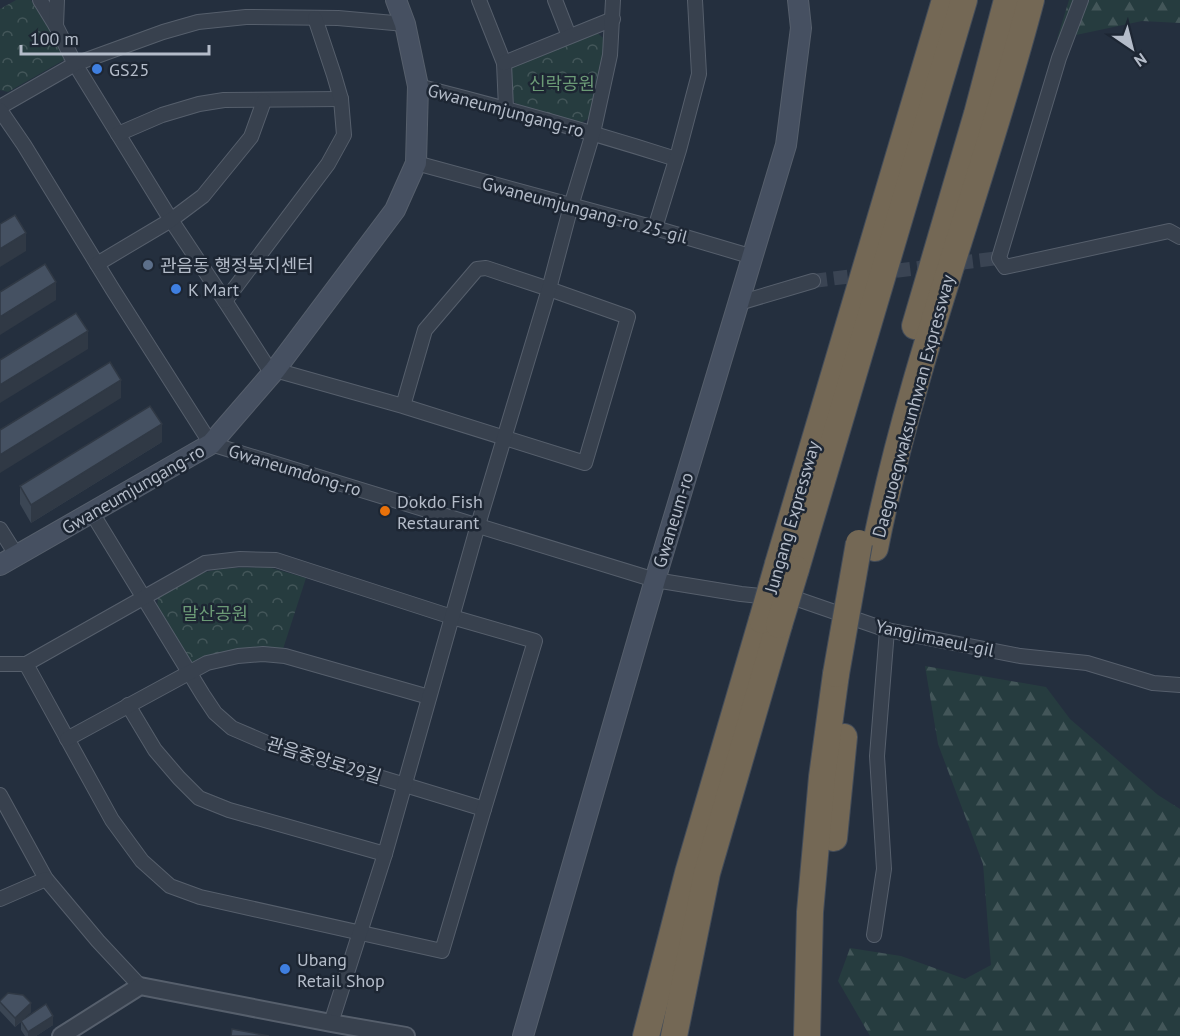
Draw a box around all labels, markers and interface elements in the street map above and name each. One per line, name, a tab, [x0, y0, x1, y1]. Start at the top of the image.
scale bar	[21, 18, 208, 56]
north arrow	[1102, 18, 1162, 78]
text: 100 m	[30, 27, 79, 50]
text: N	[1131, 49, 1151, 71]
place label: GS25	[109, 58, 149, 81]
marker: GS25	[90, 62, 104, 76]
park label: 신락공원	[529, 72, 595, 95]
street label: Gwaneumjungang-ro	[425, 78, 587, 142]
street label: Gwaneumjungang-ro 25-gil	[480, 171, 691, 249]
place label: 관음동 행정복지센터	[160, 254, 314, 277]
marker: 관음동 행정복지센터	[141, 258, 155, 272]
street label: Daeguoegwaksunhwan Expressway	[867, 271, 959, 540]
place label: K Mart	[188, 278, 239, 301]
marker: K Mart	[169, 282, 183, 296]
street label: Jungang Expressway	[759, 438, 825, 597]
street label: Gwaneumjungang-ro	[57, 439, 209, 539]
street label: Gwaneumdong-ro	[226, 439, 364, 501]
street label: Gwaneum-ro	[648, 469, 698, 571]
place label: Dokdo Fish Restaurant	[397, 490, 483, 534]
marker: Dokdo Fish Restaurant	[378, 504, 392, 518]
park label: 말산공원	[182, 602, 248, 625]
street label: Yangjimaeul-gil	[874, 614, 997, 662]
street label: 관음중앙로29길	[264, 732, 384, 788]
place label: Ubang Retail Shop	[297, 948, 385, 992]
marker: Ubang Retail Shop	[278, 962, 292, 976]

